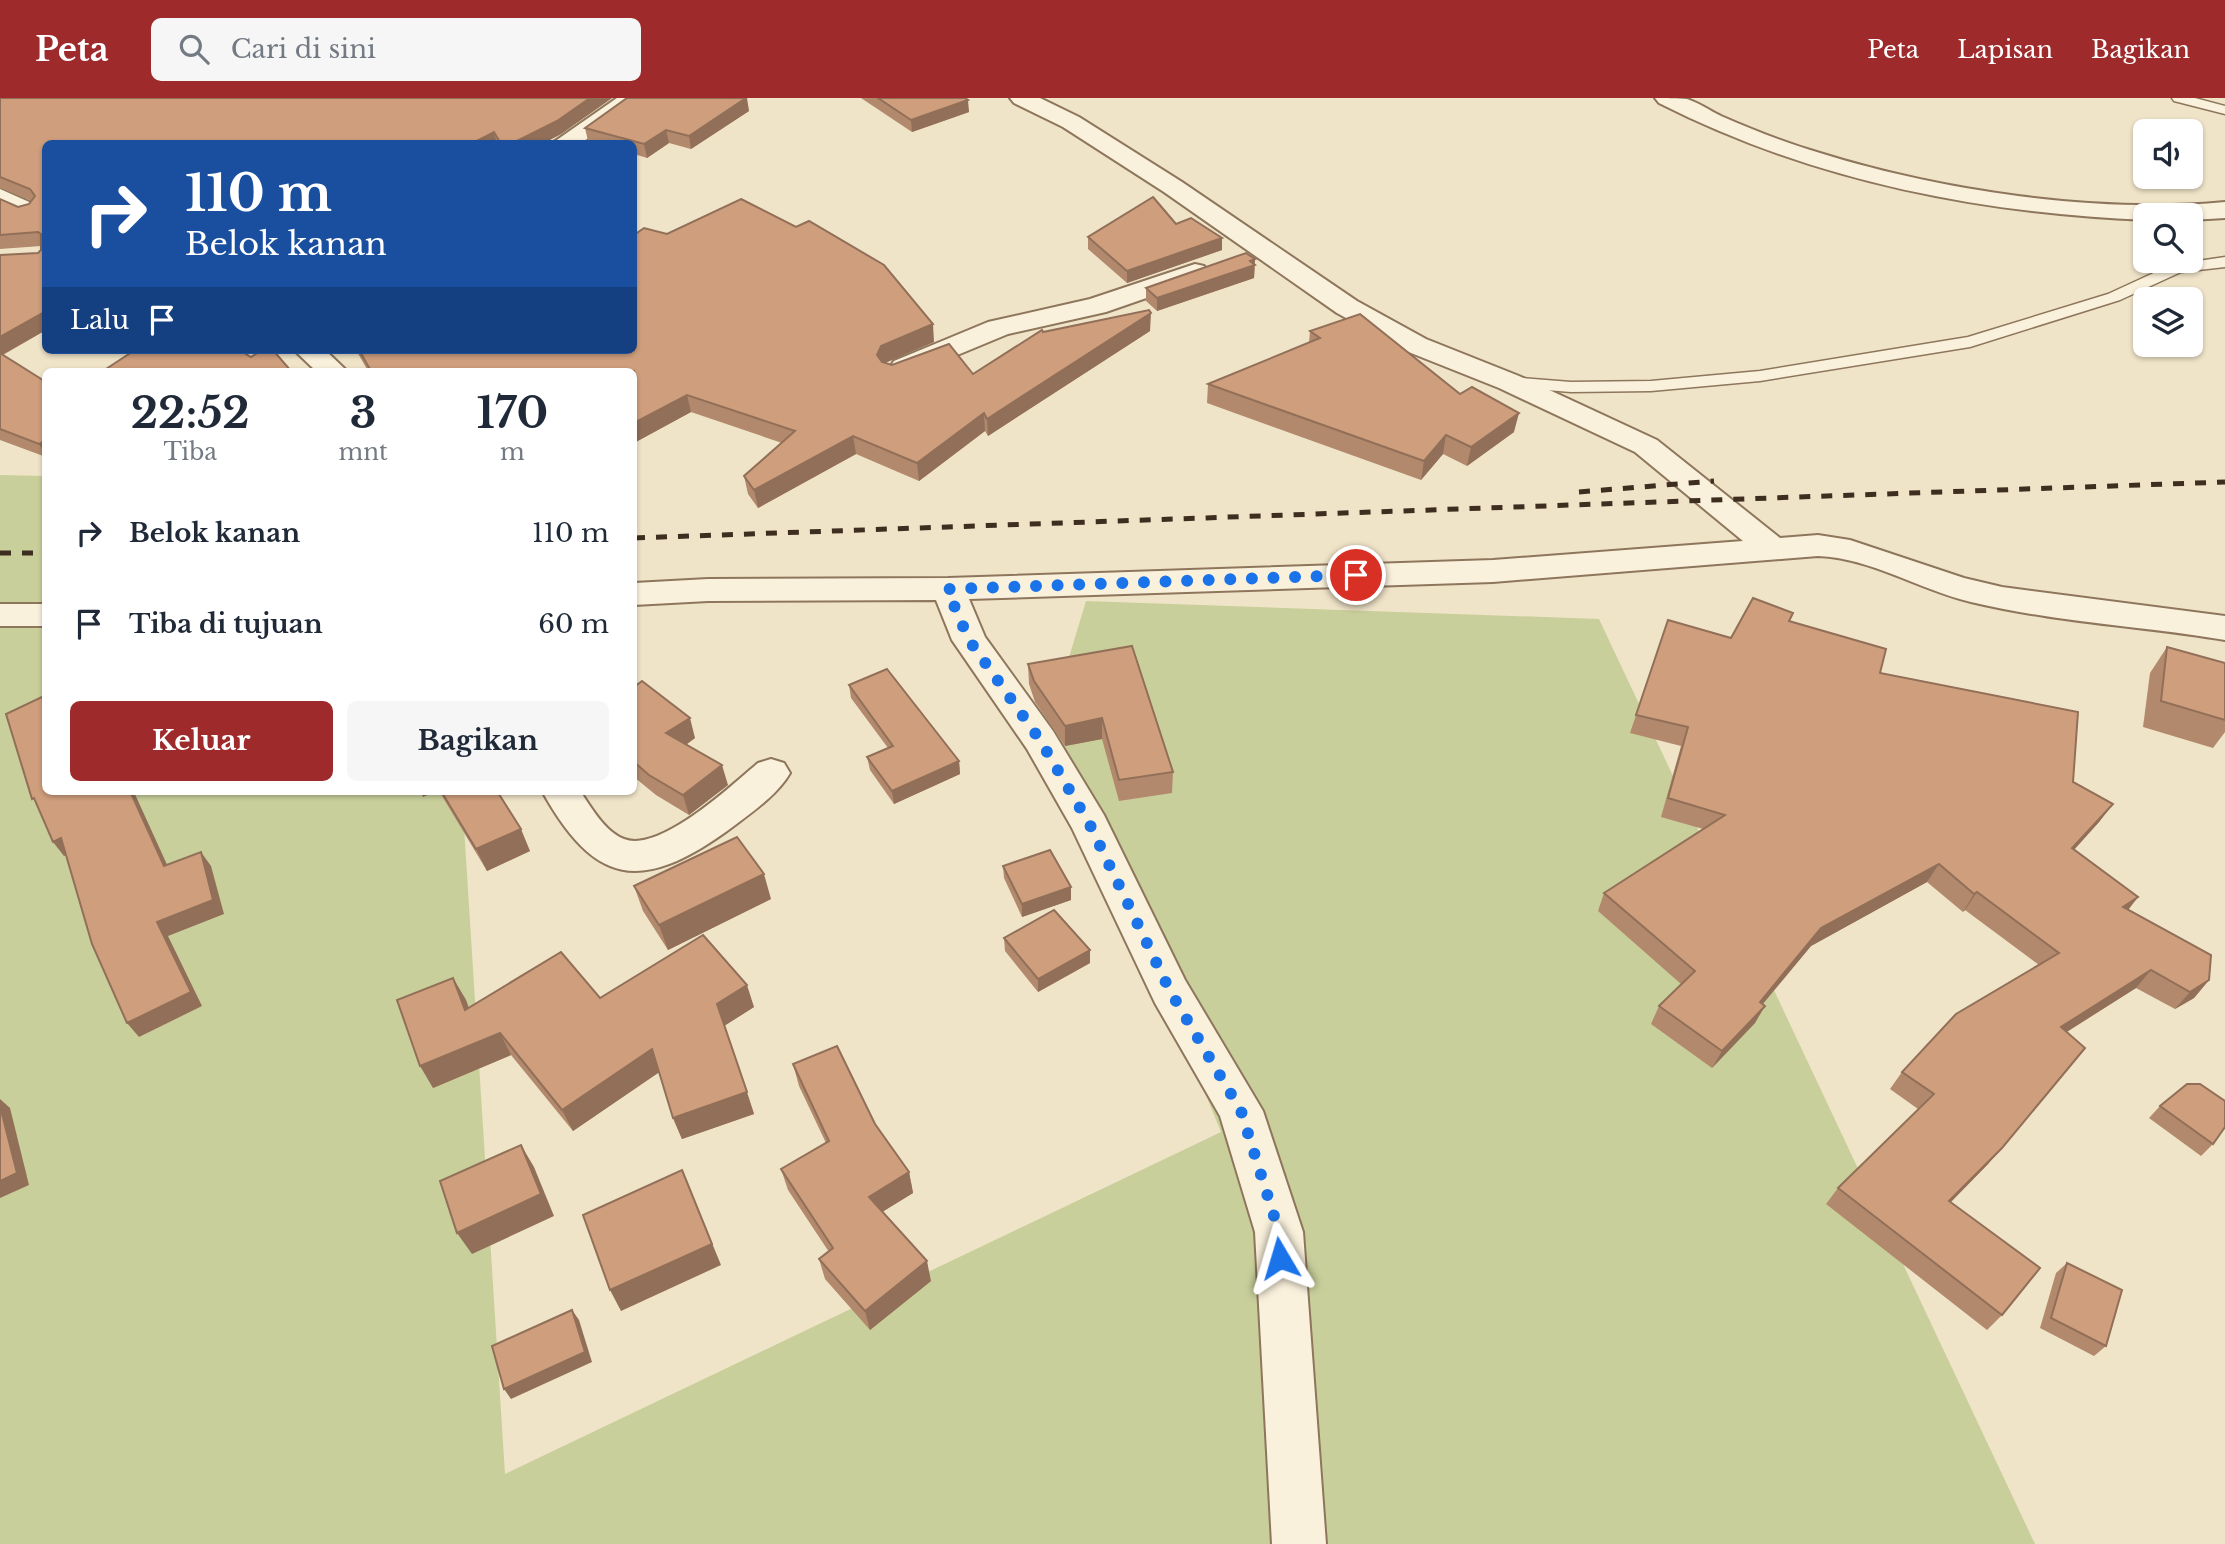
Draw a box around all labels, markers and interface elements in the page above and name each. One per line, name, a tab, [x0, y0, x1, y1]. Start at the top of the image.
search box	[151, 18, 641, 81]
text: Peta	[35, 29, 109, 70]
icon: search	[175, 30, 213, 68]
text: Cari di sini	[231, 33, 376, 65]
text: Peta	[1867, 35, 1919, 64]
text: Lapisan	[1957, 35, 2053, 64]
text: Bagikan	[2091, 35, 2190, 64]
map controls	[2133, 119, 2203, 357]
button: sound	[2133, 119, 2203, 189]
text: 110 m	[185, 163, 332, 224]
icon: right	[70, 168, 161, 259]
button: search	[2133, 203, 2203, 273]
text: Belok kanan	[185, 224, 387, 264]
button: layers	[2133, 287, 2203, 357]
icon: arrive	[143, 301, 181, 339]
text: Lalu	[70, 304, 129, 336]
text: 22:52	[131, 387, 250, 439]
text: 3	[350, 387, 376, 439]
text: 170	[476, 387, 548, 439]
text: Tiba	[164, 438, 217, 466]
text: mnt	[338, 438, 388, 466]
text: m	[500, 438, 525, 466]
icon: right	[70, 514, 108, 552]
text: Belok kanan	[129, 517, 300, 549]
text: 110 m	[532, 517, 609, 549]
pin	[1326, 545, 1386, 605]
icon: arrive	[1337, 556, 1375, 594]
icon: arrive	[70, 605, 108, 643]
text: Tiba di tujuan	[129, 608, 323, 640]
text: 60 m	[538, 608, 609, 640]
button: Keluar	[70, 701, 333, 781]
button: Bagikan	[347, 701, 609, 781]
position arrow	[1243, 1221, 1317, 1295]

